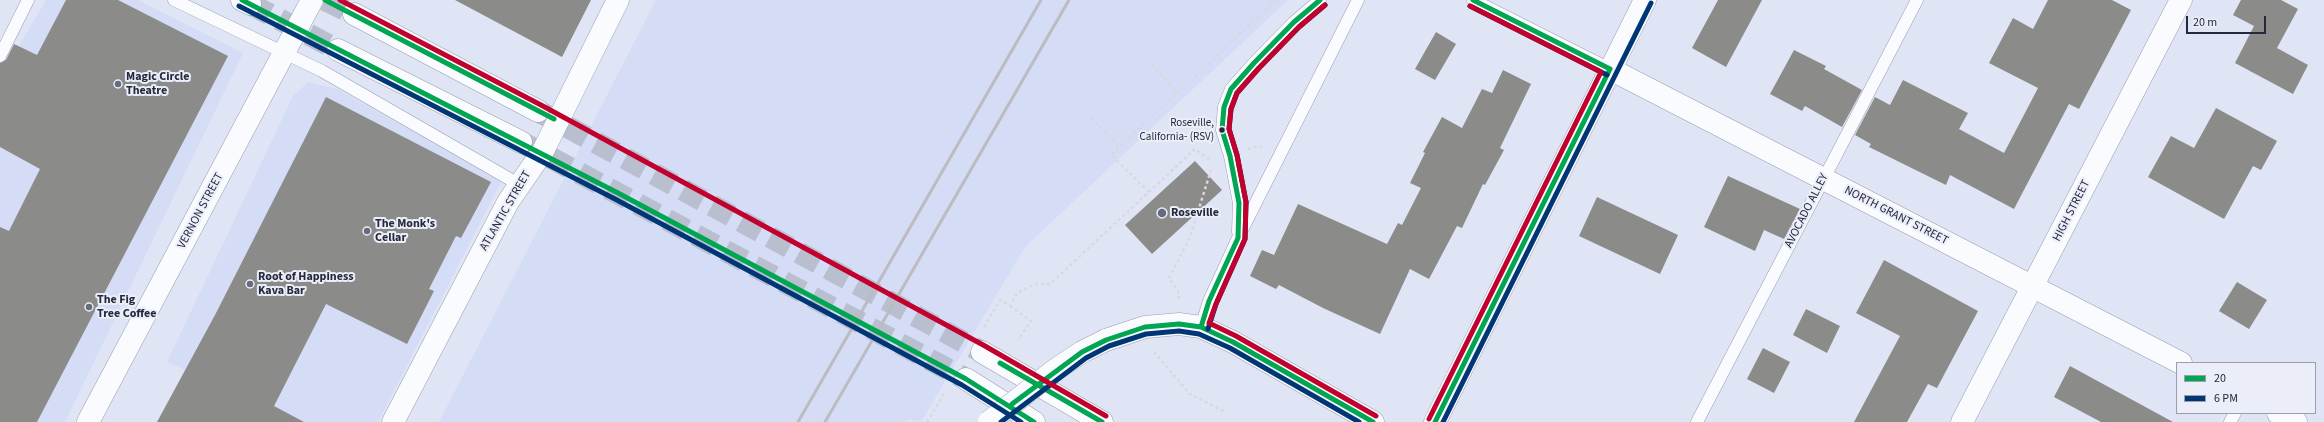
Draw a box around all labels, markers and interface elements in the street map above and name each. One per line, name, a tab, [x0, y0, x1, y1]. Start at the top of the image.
scale bar	[2188, 8, 2268, 34]
text: 20 m	[2193, 14, 2217, 31]
place label: Magic Circle Theatre	[126, 70, 189, 98]
marker: Magic Circle Theatre	[113, 79, 123, 89]
place label: Roseville, California- (RSV)	[1140, 117, 1214, 143]
marker: Roseville, California- (RSV)	[1217, 125, 1227, 135]
street label: ATLANTIC STREET	[477, 169, 535, 253]
street label: VERNON STREET	[175, 171, 227, 251]
street label: AVOCADO ALLEY	[1782, 171, 1832, 251]
street label: HIGH STREET	[2050, 178, 2094, 244]
street label: NORTH GRANT STREET	[1842, 184, 1950, 248]
place label: Roseville	[1171, 206, 1219, 220]
marker: Roseville	[1156, 207, 1168, 219]
place label: The Monk's Cellar	[375, 217, 435, 245]
marker: The Monk's Cellar	[362, 226, 372, 236]
place label: Root of Happiness Kava Bar	[258, 270, 354, 298]
marker: Root of Happiness Kava Bar	[245, 279, 255, 289]
place label: The Fig Tree Coffee	[97, 293, 156, 321]
marker: The Fig Tree Coffee	[84, 302, 94, 312]
legend	[2176, 362, 2316, 414]
text: 20	[2214, 370, 2226, 387]
text: 6 PM	[2214, 390, 2238, 407]

